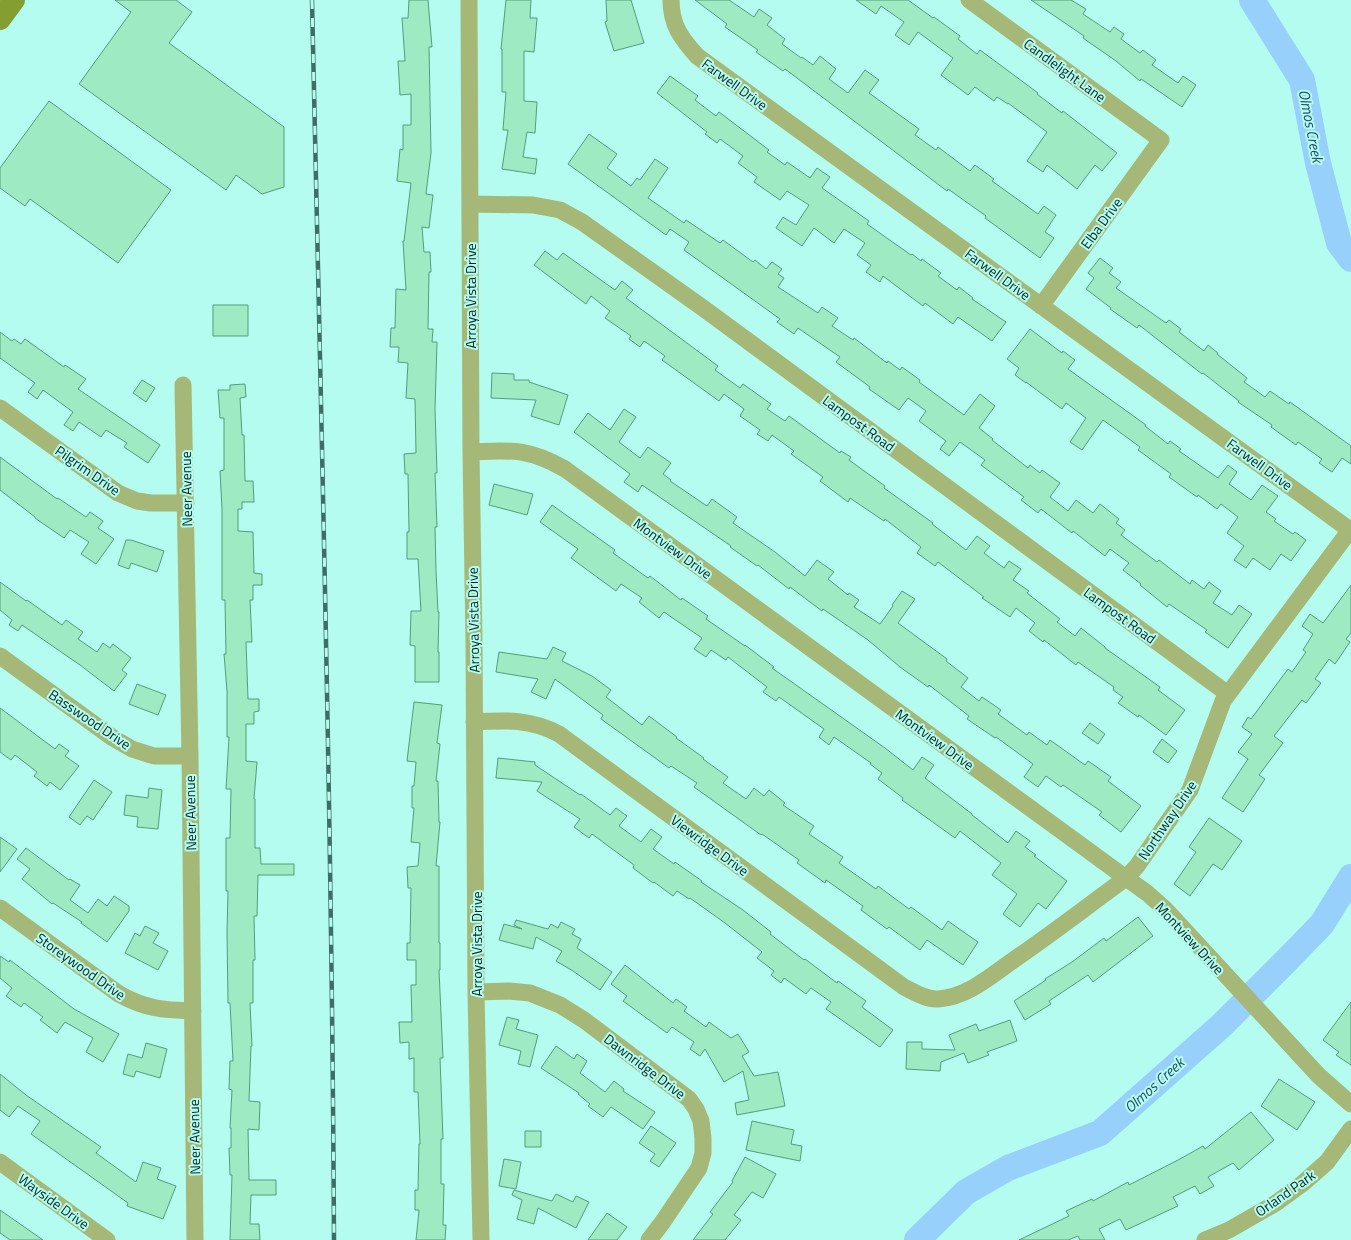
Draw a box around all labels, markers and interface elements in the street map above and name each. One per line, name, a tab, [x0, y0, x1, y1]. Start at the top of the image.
street label: Candlelight Lane	[1020, 33, 1110, 107]
street label: Farwell Drive	[698, 53, 772, 115]
water label: Olmos Creek	[1293, 87, 1330, 167]
street label: Elba Drive	[1075, 193, 1127, 253]
street label: Arroya Vista Drive	[460, 243, 481, 349]
street label: Farwell Drive	[961, 243, 1035, 305]
street label: Lampost Road	[818, 390, 900, 456]
street label: Farwell Drive	[1223, 433, 1297, 495]
street label: Pilgrim Drive	[51, 440, 125, 500]
street label: Neer Avenue	[175, 451, 197, 527]
street label: Montview Drive	[629, 512, 717, 584]
street label: Arroya Vista Drive	[462, 567, 484, 673]
street label: Lampost Road	[1079, 582, 1161, 648]
street label: Basswood Drive	[45, 684, 135, 754]
street label: Montview Drive	[891, 703, 979, 775]
street label: Neer Avenue	[179, 775, 201, 851]
street label: Northway Drive	[1133, 776, 1201, 864]
street label: Viewridge Drive	[667, 809, 753, 881]
street label: Arroya Vista Drive	[466, 891, 487, 997]
street label: Montview Drive	[1151, 897, 1229, 979]
street label: Storeywood Drive	[32, 927, 130, 1005]
street label: Dawnridge Drive	[600, 1028, 690, 1104]
water label: Olmos Creek	[1119, 1050, 1191, 1118]
street label: Neer Avenue	[183, 1099, 205, 1175]
street label: Orland Park	[1251, 1164, 1320, 1221]
street label: Wayside Drive	[14, 1168, 94, 1234]

